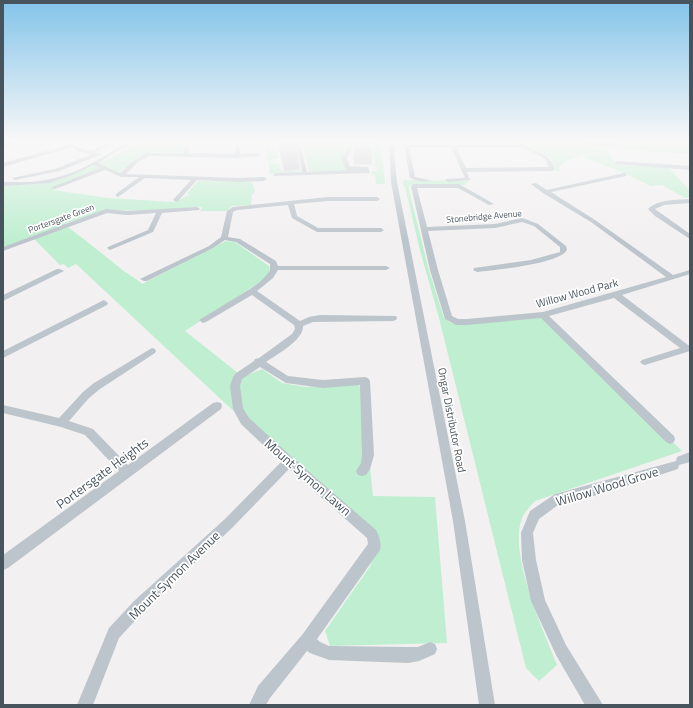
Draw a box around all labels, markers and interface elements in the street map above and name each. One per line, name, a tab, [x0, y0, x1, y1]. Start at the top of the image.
street label: Portersgate Green	[26, 200, 96, 236]
street label: Stonebridge Avenue	[446, 206, 523, 226]
street label: Willow Wood Park	[534, 274, 620, 312]
street label: Ongar Distributor Road	[434, 366, 470, 474]
street label: Portersgate Heights	[52, 433, 152, 513]
street label: Mount Symon Lawn	[260, 434, 356, 520]
street label: Willow Wood Grove	[553, 461, 661, 511]
street label: Mount Symon Avenue	[124, 526, 224, 624]

